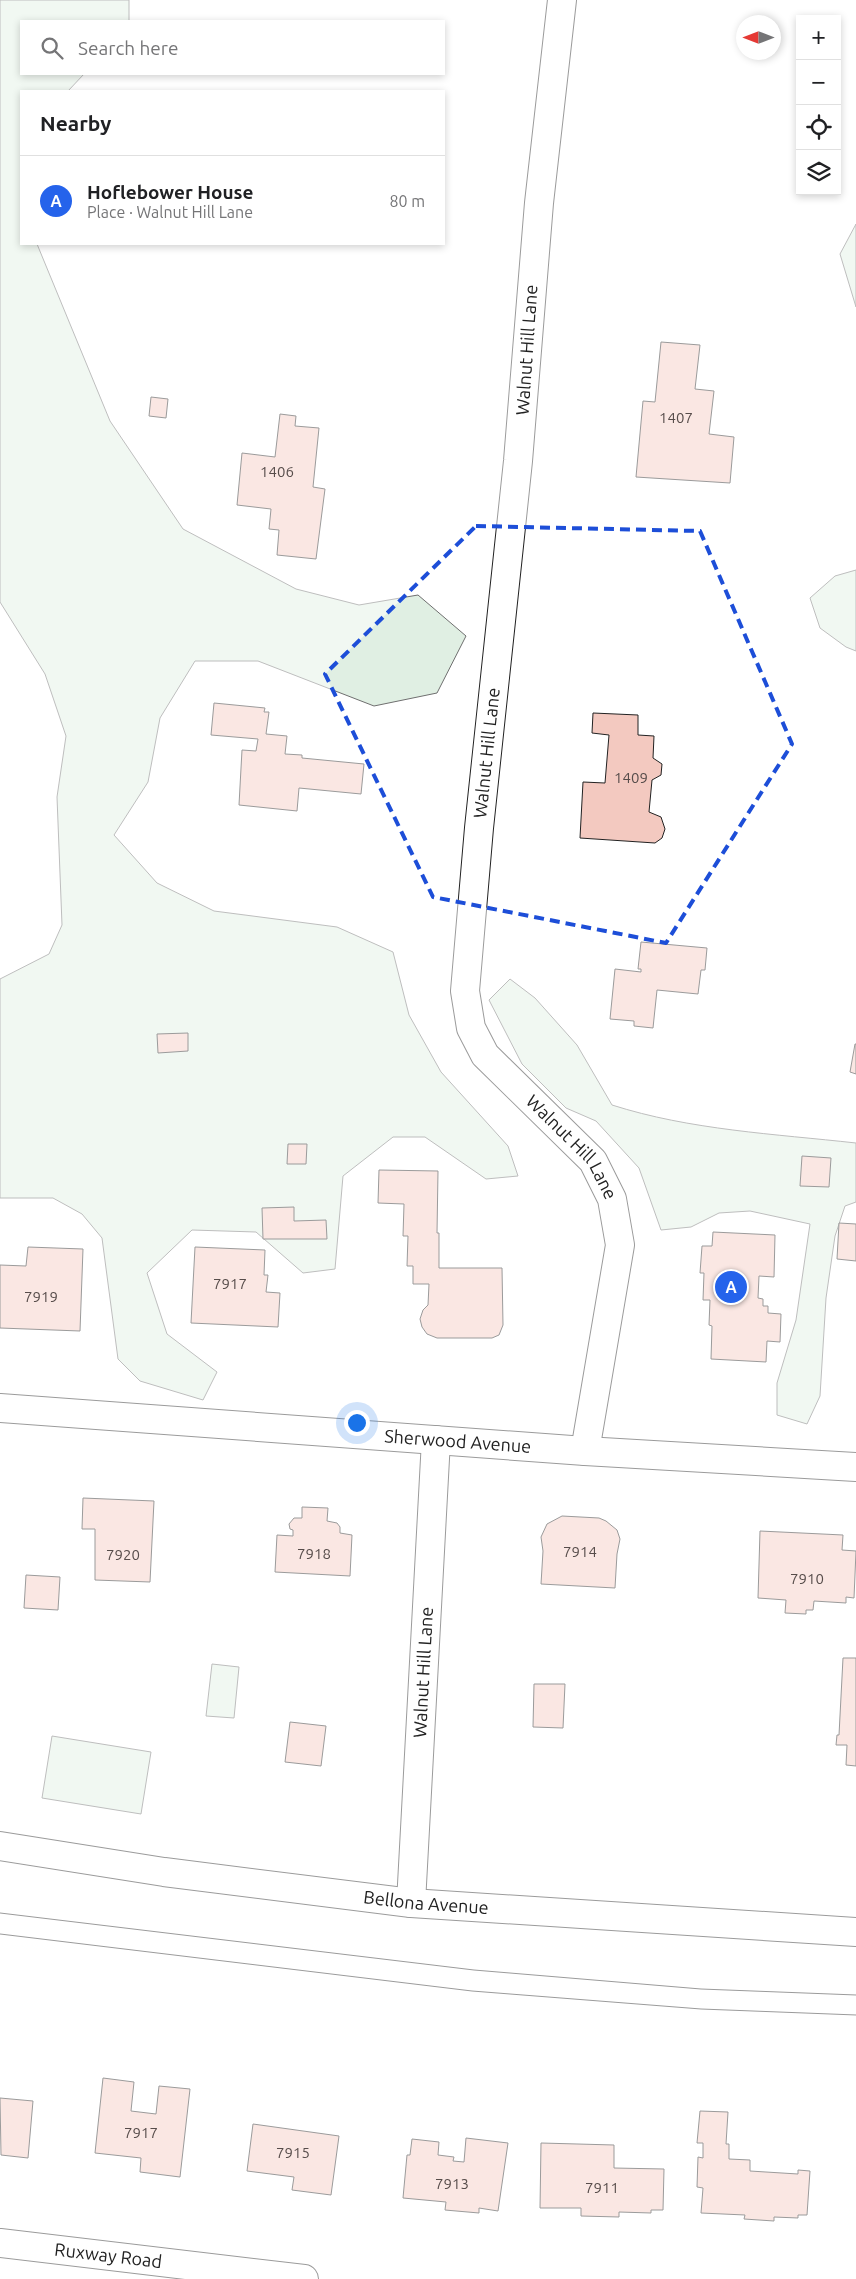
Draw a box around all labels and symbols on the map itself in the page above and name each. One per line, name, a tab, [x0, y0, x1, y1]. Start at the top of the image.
north arrow	[736, 15, 781, 60]
street label: Walnut Hill Lane	[511, 284, 541, 416]
house number: 1407	[659, 409, 693, 426]
house number: 1406	[260, 463, 294, 480]
street label: Walnut Hill Lane	[469, 687, 503, 819]
house number: 1409	[614, 769, 648, 786]
street label: Walnut Hill Lane	[523, 1090, 621, 1202]
pin: A	[715, 1268, 747, 1306]
house number: 7917	[213, 1275, 247, 1292]
house number: 7919	[24, 1288, 58, 1305]
your location	[344, 1410, 370, 1436]
street label: Sherwood Avenue	[384, 1425, 532, 1456]
house number: 7914	[563, 1543, 597, 1560]
house number: 7918	[297, 1545, 331, 1562]
house number: 7920	[106, 1546, 140, 1563]
house number: 7910	[790, 1570, 824, 1587]
street label: Walnut Hill Lane	[409, 1606, 436, 1738]
street label: Bellona Avenue	[362, 1886, 489, 1917]
house number: 7917	[124, 2124, 158, 2141]
house number: 7915	[276, 2144, 310, 2161]
house number: 7913	[435, 2175, 469, 2192]
house number: 7911	[585, 2179, 619, 2196]
street label: Ruxway Road	[53, 2239, 163, 2271]

